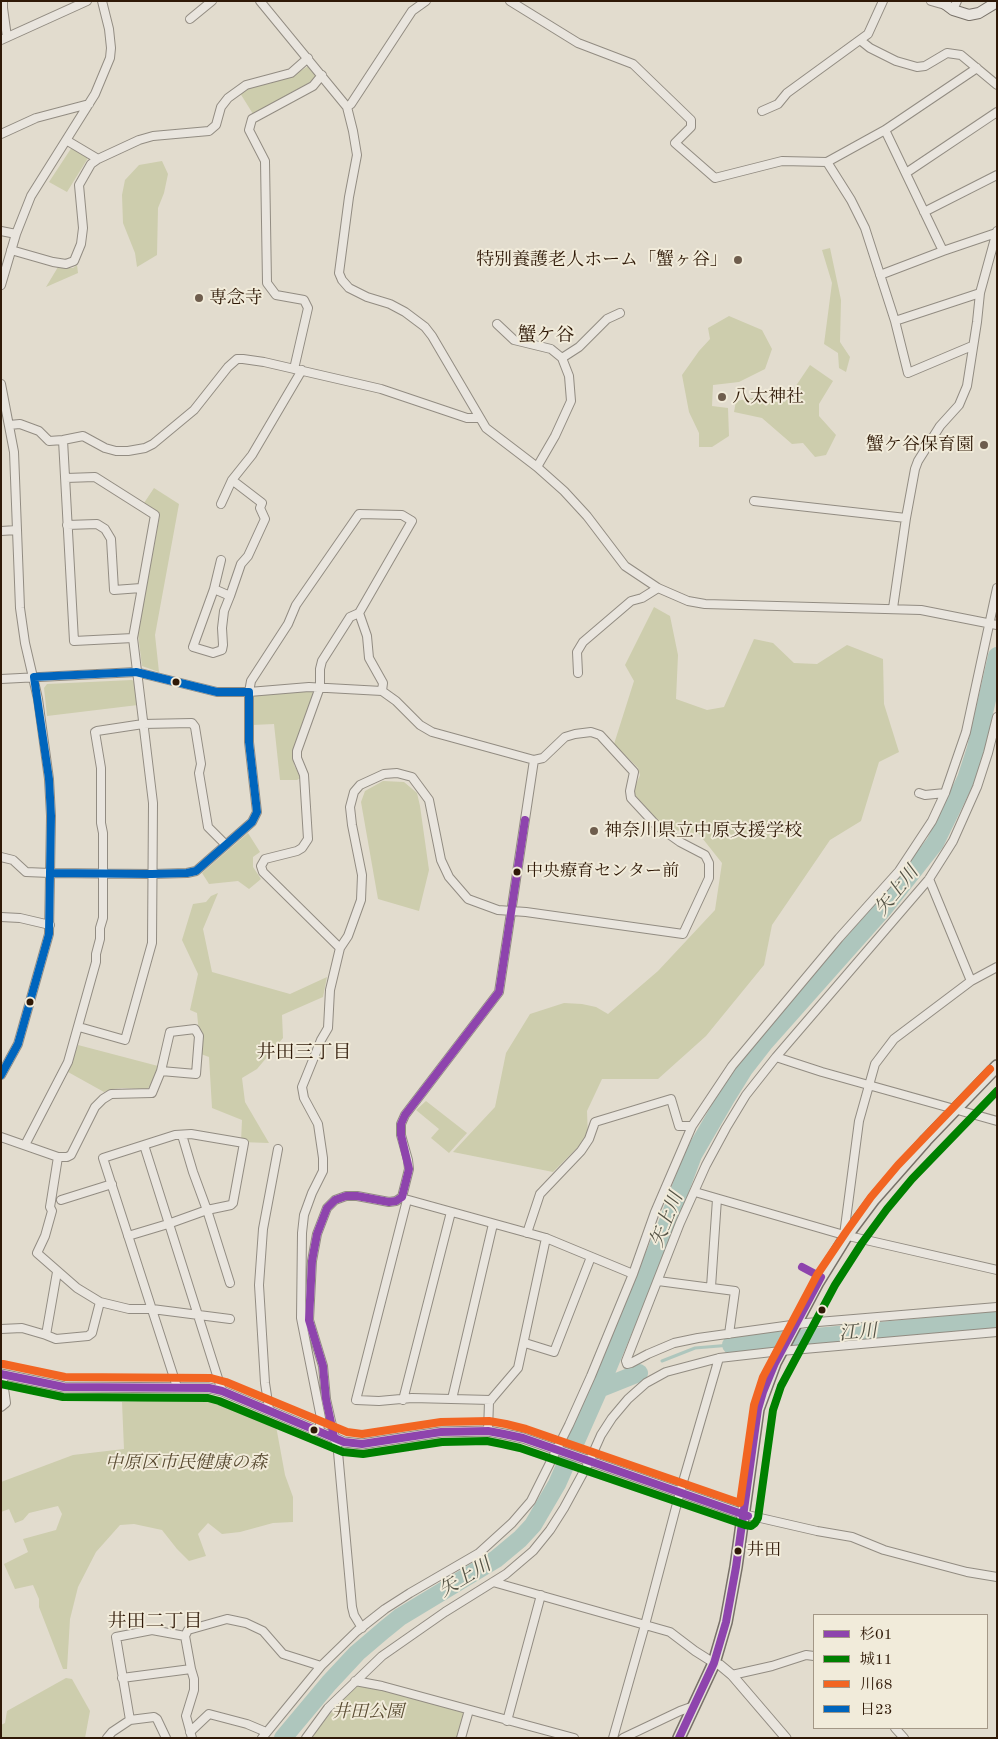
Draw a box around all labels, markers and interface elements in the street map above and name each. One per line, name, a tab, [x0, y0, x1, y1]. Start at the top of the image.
place label: 特別養護老人ホーム「蟹ヶ谷」	[476, 249, 728, 271]
marker: 特別養護老人ホーム「蟹ヶ谷」	[732, 254, 744, 266]
place label: 専念寺	[209, 287, 263, 309]
marker: 専念寺	[193, 292, 205, 304]
district label: 蟹ケ谷	[518, 325, 574, 347]
place label: 八太神社	[732, 386, 804, 408]
marker: 八太神社	[716, 391, 728, 403]
place label: 蟹ケ谷保育園	[866, 434, 974, 456]
marker: 蟹ケ谷保育園	[978, 439, 990, 451]
unlabelled marker	[171, 677, 181, 687]
place label: 神奈川県立中原支援学校	[604, 820, 802, 842]
marker: 神奈川県立中原支援学校	[588, 825, 600, 837]
place label: 中央療育センター前	[526, 862, 679, 882]
water label: 矢上川	[870, 862, 924, 920]
marker: 中央療育センター前	[512, 867, 522, 877]
unlabelled marker	[25, 997, 35, 1007]
district label: 井田三丁目	[257, 1042, 351, 1064]
water label: 矢上川	[646, 1189, 688, 1251]
unlabelled marker	[817, 1305, 827, 1315]
water label: 江川	[838, 1320, 878, 1346]
unlabelled marker	[309, 1425, 319, 1435]
park label: 中原区市民健康の森	[105, 1452, 267, 1474]
place label: 井田	[747, 1541, 781, 1561]
marker: 井田	[733, 1546, 743, 1556]
water label: 矢上川	[435, 1554, 495, 1602]
district label: 井田二丁目	[108, 1611, 202, 1633]
legend	[813, 1614, 988, 1729]
text: 杉01	[860, 1628, 892, 1643]
text: 城11	[860, 1653, 892, 1668]
text: 川68	[860, 1678, 892, 1693]
park label: 井田公園	[332, 1701, 404, 1723]
text: 日23	[860, 1703, 892, 1718]

